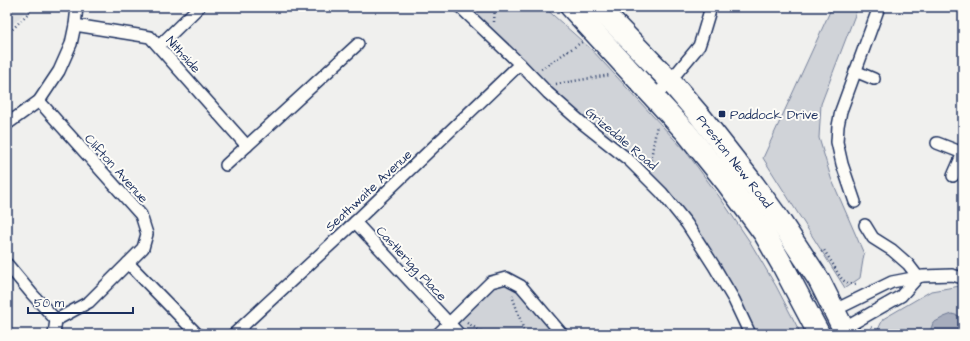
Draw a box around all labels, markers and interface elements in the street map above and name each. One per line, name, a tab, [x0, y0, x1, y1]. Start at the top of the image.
street label: Nithside	[162, 32, 205, 77]
street label: Grizedale Road	[581, 103, 661, 174]
place label: Paddock Drive	[730, 106, 818, 124]
marker: Paddock Drive	[717, 109, 727, 119]
street label: Preston New Road	[692, 111, 777, 212]
street label: Clifton Avenue	[80, 130, 152, 207]
street label: Seathwaite Avenue	[321, 146, 416, 236]
street label: Castlerigg Place	[371, 222, 451, 306]
scale bar	[28, 289, 133, 315]
text: 50 m	[34, 295, 65, 312]

